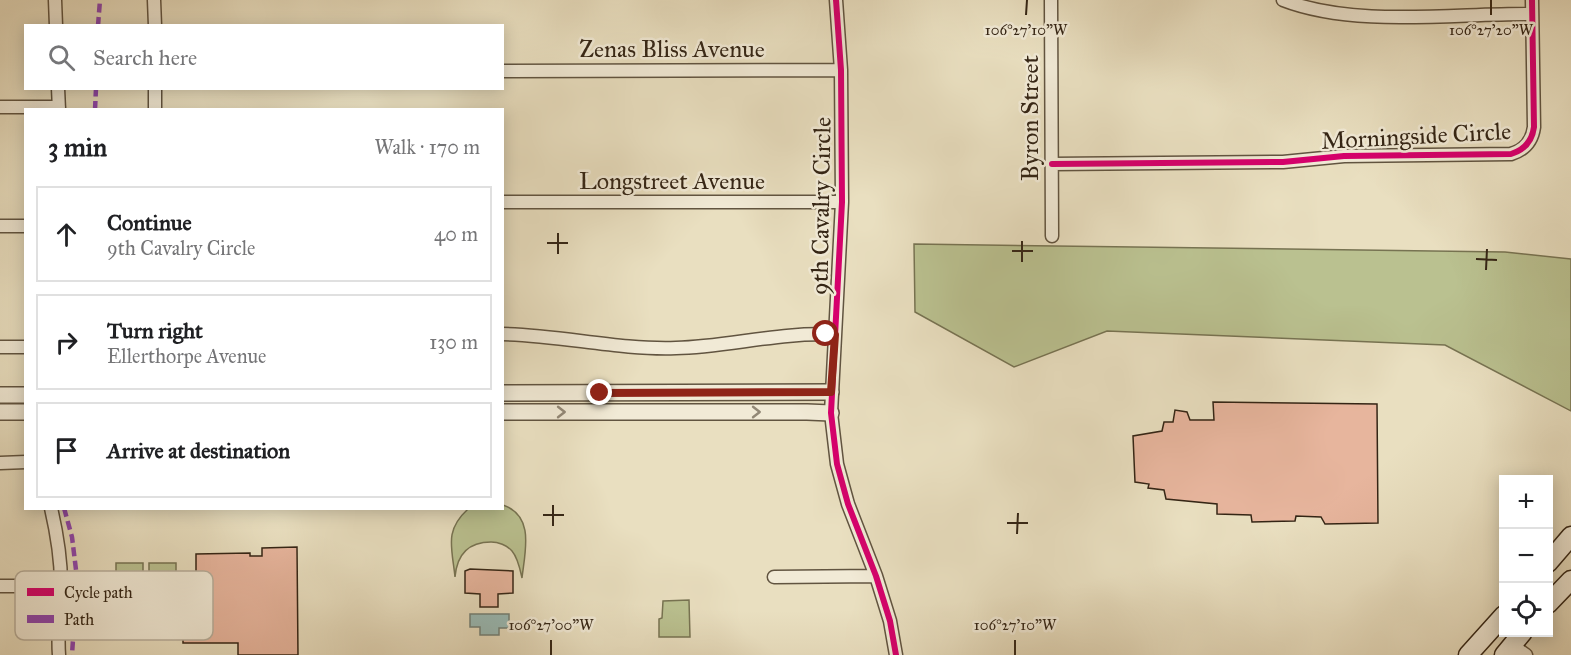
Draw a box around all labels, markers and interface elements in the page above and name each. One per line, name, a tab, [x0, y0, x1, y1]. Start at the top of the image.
text: 106°27'10"W	[985, 21, 1068, 39]
text: 106°27'20"W	[1449, 21, 1534, 39]
search box	[24, 24, 504, 90]
street label: Zenas Bliss Avenue	[579, 34, 765, 64]
icon: search	[45, 41, 78, 74]
text: Search here	[93, 44, 197, 71]
street label: Byron Street	[1015, 55, 1045, 181]
street label: Morningside Circle	[1320, 116, 1512, 156]
street label: 9th Cavalry Circle	[804, 117, 838, 295]
text: 3 min	[48, 131, 107, 163]
text: Walk · 170 m	[375, 135, 480, 159]
street label: Longstreet Avenue	[579, 166, 765, 196]
text: Continue	[107, 209, 192, 236]
icon: ahead	[50, 218, 83, 251]
text: 40 m	[434, 222, 478, 246]
text: 9th Cavalry Circle	[107, 236, 255, 260]
text: Turn right	[107, 317, 203, 344]
route start	[812, 320, 838, 346]
icon: right	[50, 326, 83, 359]
text: 130 m	[429, 330, 478, 354]
text: Ellerthorpe Avenue	[107, 344, 266, 368]
route end	[586, 379, 612, 405]
one-way arrow	[556, 406, 565, 418]
one-way arrow	[751, 406, 760, 418]
icon: arrive	[50, 434, 83, 467]
text: Arrive at destination	[107, 437, 290, 464]
map controls	[1499, 475, 1553, 637]
button: +	[1499, 475, 1553, 529]
button: −	[1499, 529, 1553, 583]
legend	[15, 571, 213, 640]
text: Cycle path	[64, 583, 133, 602]
button: locate	[1499, 583, 1553, 637]
text: Path	[64, 610, 94, 629]
text: 106°27'00"W	[508, 616, 594, 634]
text: 106°27'10"W	[974, 616, 1057, 634]

